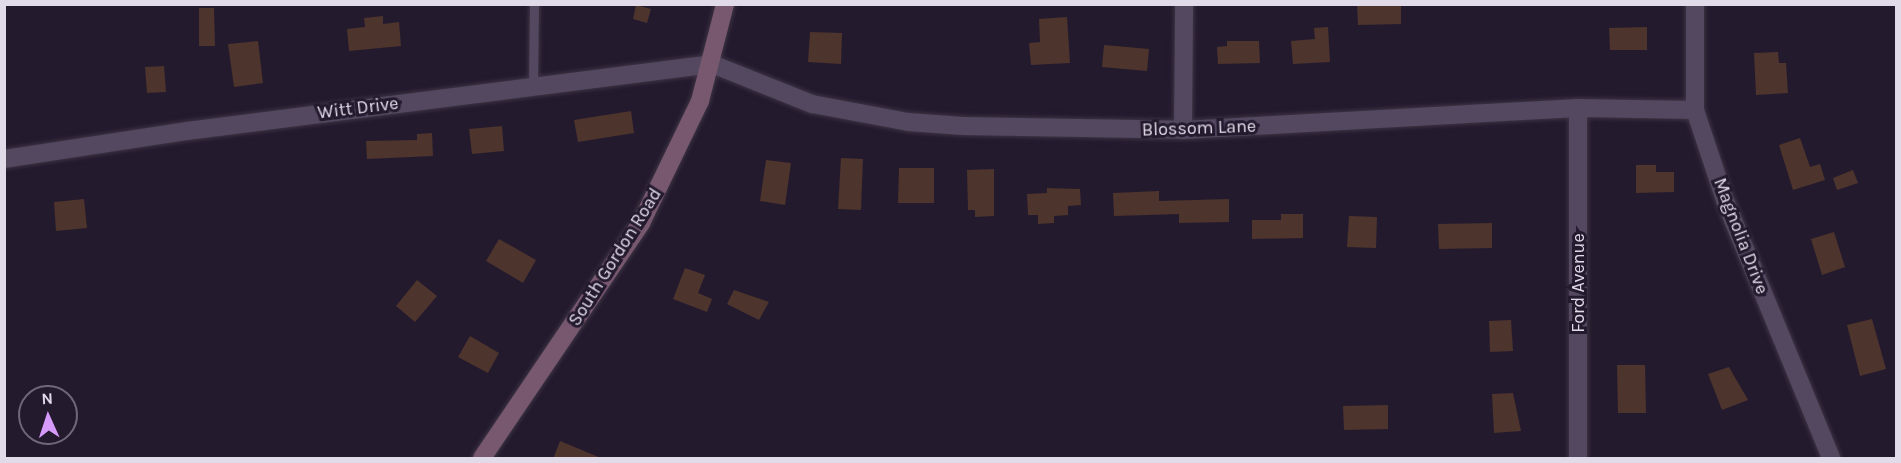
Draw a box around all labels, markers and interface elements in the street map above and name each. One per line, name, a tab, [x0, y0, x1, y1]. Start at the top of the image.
street label: Witt Drive	[316, 92, 400, 124]
street label: Blossom Lane	[1141, 115, 1257, 141]
street label: Magnolia Drive	[1709, 175, 1773, 297]
street label: South Gordon Road	[564, 184, 666, 330]
street label: Ford Avenue	[1567, 233, 1589, 333]
north arrow	[18, 385, 78, 445]
text: N	[41, 389, 53, 408]

